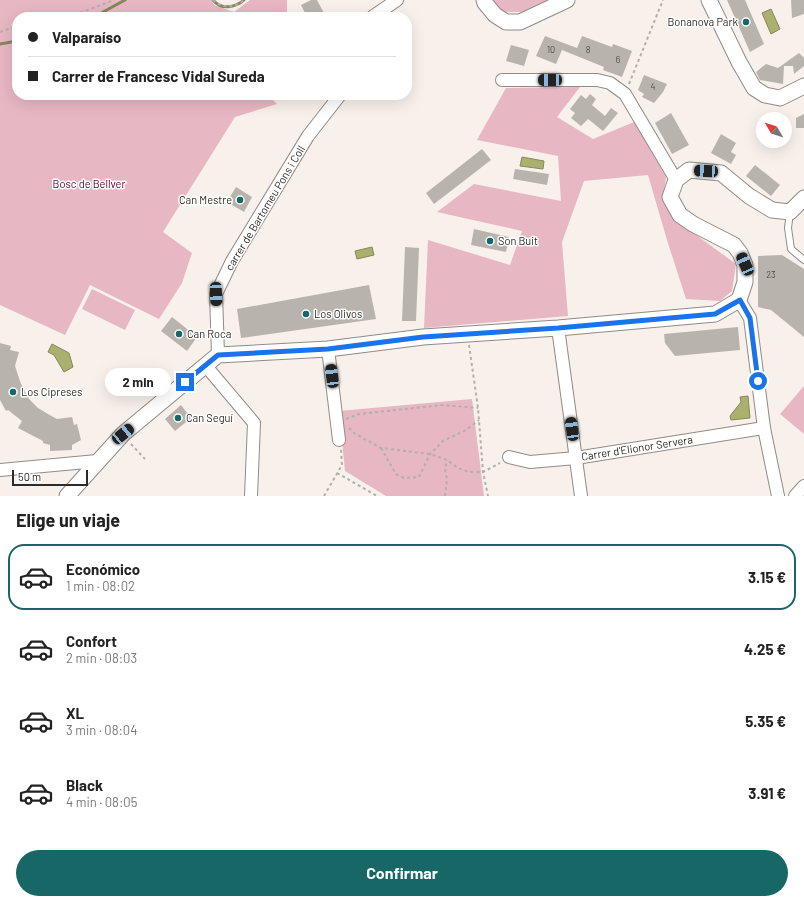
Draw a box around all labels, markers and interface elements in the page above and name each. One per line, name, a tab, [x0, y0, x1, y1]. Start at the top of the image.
place label: Bonanova Park	[667, 15, 738, 28]
marker: Bonanova Park	[741, 17, 751, 27]
text: Valparaíso	[52, 28, 121, 46]
house number: 10	[547, 44, 555, 55]
house number: 8	[586, 44, 591, 55]
house number: 6	[616, 54, 621, 65]
text: Carrer de Francesc Vidal Sureda	[52, 67, 265, 85]
car	[538, 74, 562, 86]
house number: 4	[651, 81, 656, 92]
north arrow	[756, 112, 792, 148]
map controls	[756, 112, 792, 148]
street label: carrer de Bartomeu Pons i Coll	[222, 143, 307, 273]
car	[694, 164, 718, 178]
park label: Bosc de Bellver	[53, 177, 125, 190]
place label: Can Mestre	[179, 193, 232, 206]
marker: Can Mestre	[235, 195, 245, 205]
place label: Son Buit	[498, 234, 538, 247]
marker: Son Buit	[485, 236, 495, 246]
car	[735, 251, 755, 277]
house number: 23	[766, 269, 776, 280]
car	[210, 282, 222, 306]
place label: Los Olivos	[314, 307, 362, 320]
marker: Los Olivos	[301, 309, 311, 319]
place label: Can Roca	[187, 327, 231, 340]
marker: Can Roca	[174, 329, 184, 339]
car	[325, 363, 339, 389]
callout: 2 min	[105, 368, 171, 396]
route start	[749, 372, 767, 390]
route end	[176, 373, 194, 391]
text: 2 min	[122, 374, 154, 390]
place label: Los Cipreses	[21, 385, 82, 398]
marker: Los Cipreses	[8, 387, 18, 397]
place label: Can Seguí	[186, 411, 233, 424]
marker: Can Seguí	[173, 413, 183, 423]
car	[564, 416, 580, 442]
car	[110, 422, 136, 446]
street label: Carrer d'Elionor Servera	[580, 432, 694, 463]
scale bar	[12, 468, 88, 487]
text: 50 m	[18, 470, 41, 483]
text: Elige un viaje	[16, 509, 120, 531]
icon: car	[18, 559, 54, 595]
text: Económico	[66, 560, 140, 578]
text: 3.15 €	[748, 568, 786, 586]
text: 1 min · 08:02	[66, 578, 135, 594]
icon: car	[18, 631, 54, 667]
text: Confort	[66, 632, 117, 650]
text: 4.25 €	[744, 640, 786, 658]
text: 2 min · 08:03	[66, 650, 137, 666]
icon: car	[18, 703, 54, 739]
text: XL	[66, 704, 84, 722]
text: 5.35 €	[745, 712, 786, 730]
text: 3 min · 08:04	[66, 722, 137, 738]
icon: car	[18, 775, 54, 811]
text: Black	[66, 776, 103, 794]
text: 3.91 €	[748, 784, 786, 802]
text: 4 min · 08:05	[66, 794, 137, 810]
button: Confirmar	[16, 850, 788, 896]

